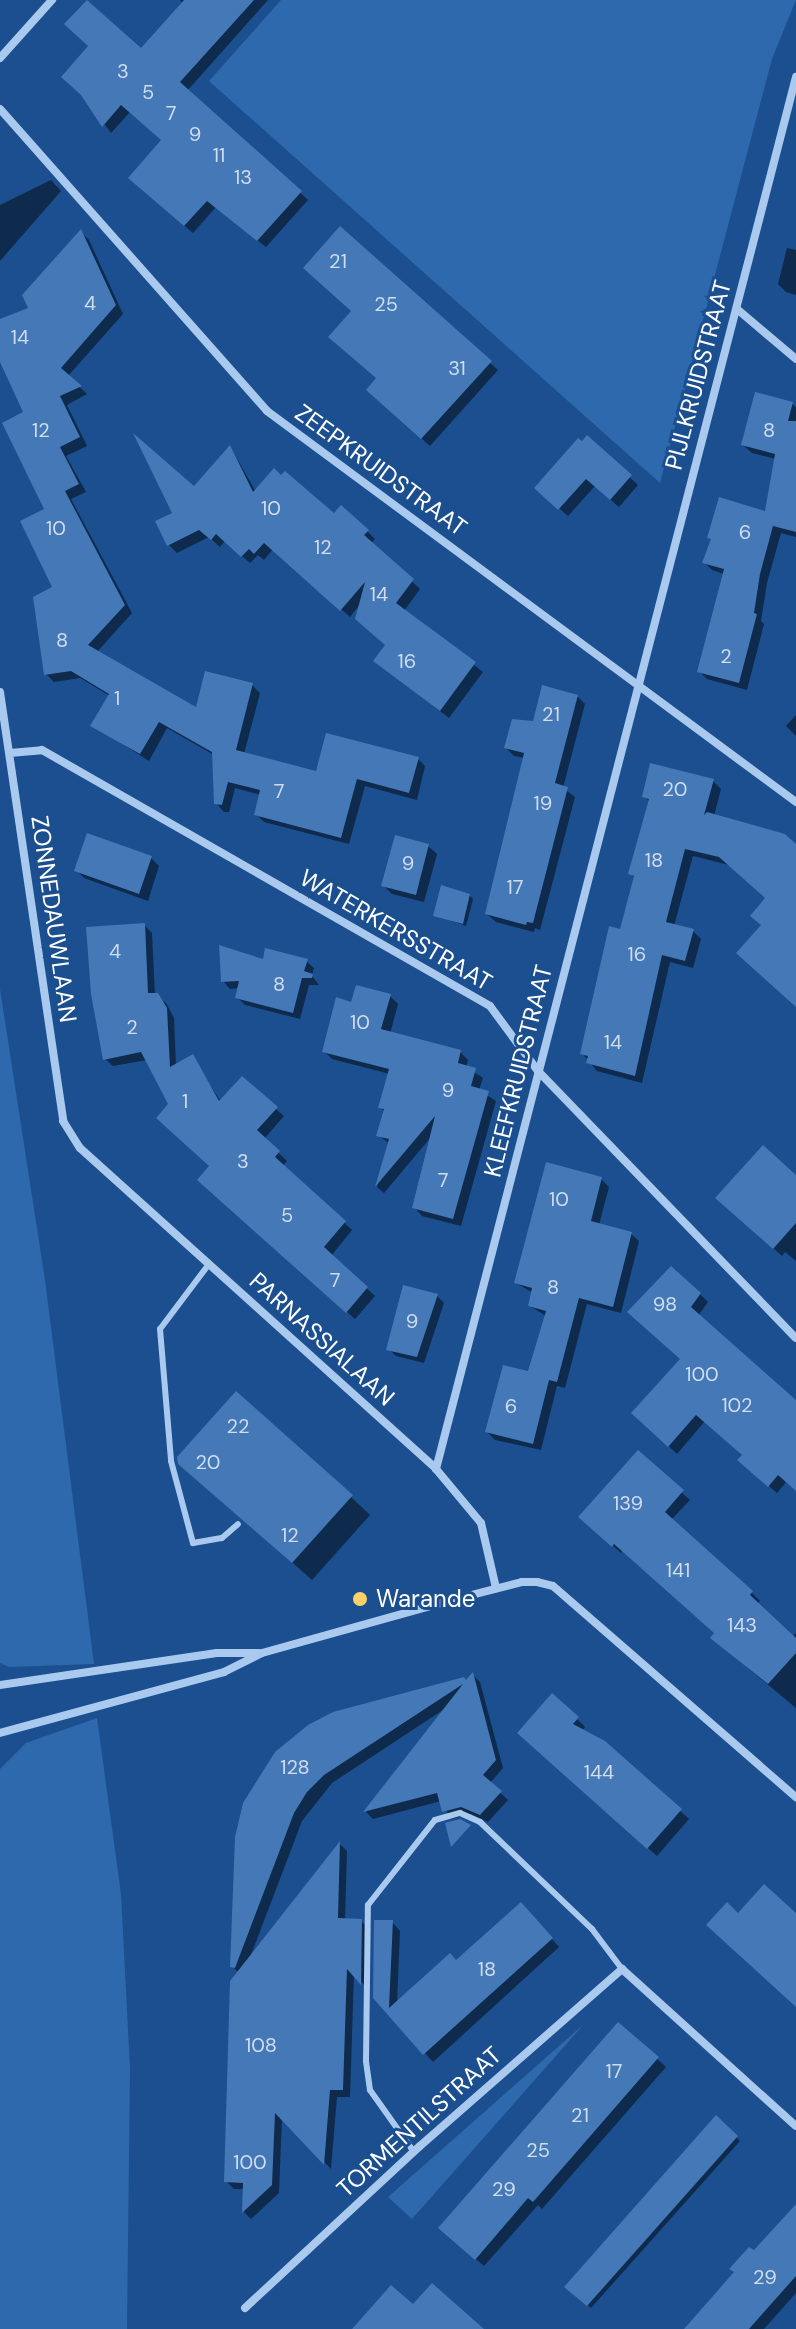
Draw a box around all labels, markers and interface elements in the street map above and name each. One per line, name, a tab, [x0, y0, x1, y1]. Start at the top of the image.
house number: 3	[117, 59, 129, 83]
house number: 5	[142, 80, 154, 104]
house number: 7	[166, 101, 176, 125]
house number: 9	[189, 122, 201, 146]
house number: 11	[213, 143, 225, 167]
house number: 13	[234, 165, 252, 189]
house number: 21	[329, 249, 347, 273]
street label: PIJLKRUIDSTRAAT	[659, 277, 737, 473]
house number: 4	[84, 291, 96, 315]
house number: 25	[374, 292, 398, 316]
house number: 14	[11, 325, 29, 349]
house number: 31	[448, 356, 466, 380]
street label: ZEEPKRUIDSTRAAT	[290, 398, 472, 542]
house number: 12	[32, 418, 50, 442]
house number: 8	[763, 418, 775, 442]
house number: 10	[261, 496, 281, 520]
house number: 10	[46, 516, 66, 540]
house number: 6	[739, 520, 751, 544]
house number: 12	[314, 535, 332, 559]
house number: 14	[370, 582, 388, 606]
house number: 8	[56, 628, 68, 652]
house number: 2	[720, 644, 732, 668]
house number: 16	[398, 649, 416, 673]
house number: 1	[114, 686, 120, 710]
house number: 21	[542, 702, 560, 726]
house number: 20	[663, 777, 687, 801]
house number: 7	[274, 779, 284, 803]
house number: 19	[534, 791, 552, 815]
street label: ZONNEDAUWLAAN	[25, 814, 83, 1024]
house number: 18	[645, 848, 663, 872]
house number: 9	[402, 851, 414, 875]
street label: WATERKERSSTRAAT	[295, 863, 497, 997]
house number: 17	[507, 875, 523, 899]
house number: 4	[109, 939, 121, 963]
house number: 16	[628, 942, 646, 966]
street label: KLEEFKRUIDSTRAAT	[478, 962, 558, 1180]
house number: 8	[273, 972, 285, 996]
house number: 10	[350, 1010, 370, 1034]
house number: 2	[126, 1015, 138, 1039]
house number: 14	[604, 1030, 622, 1054]
house number: 9	[442, 1078, 454, 1102]
house number: 1	[182, 1089, 188, 1113]
house number: 3	[237, 1149, 249, 1173]
house number: 7	[438, 1168, 448, 1192]
house number: 10	[549, 1187, 569, 1211]
house number: 5	[281, 1203, 293, 1227]
street label: PARNASSIALAAN	[244, 1266, 400, 1412]
house number: 7	[330, 1268, 340, 1292]
house number: 8	[547, 1275, 559, 1299]
house number: 98	[653, 1292, 677, 1316]
house number: 9	[406, 1309, 418, 1333]
house number: 100	[685, 1362, 719, 1386]
house number: 102	[721, 1393, 753, 1417]
house number: 6	[505, 1394, 517, 1418]
house number: 22	[226, 1414, 250, 1438]
house number: 20	[196, 1450, 220, 1474]
house number: 139	[613, 1491, 643, 1515]
house number: 12	[281, 1523, 299, 1547]
house number: 141	[666, 1558, 690, 1582]
place label: Warande	[376, 1585, 476, 1613]
marker: Warande	[351, 1590, 369, 1608]
house number: 143	[727, 1613, 757, 1637]
house number: 128	[280, 1755, 310, 1779]
house number: 144	[584, 1760, 614, 1784]
house number: 18	[478, 1957, 496, 1981]
house number: 108	[245, 2033, 277, 2057]
street label: TORMENTILSTRAAT	[331, 2041, 507, 2203]
house number: 17	[606, 2059, 622, 2083]
house number: 21	[571, 2103, 589, 2127]
house number: 25	[526, 2138, 550, 2162]
house number: 100	[233, 2150, 267, 2174]
house number: 29	[492, 2177, 516, 2201]
house number: 29	[753, 2265, 777, 2289]

